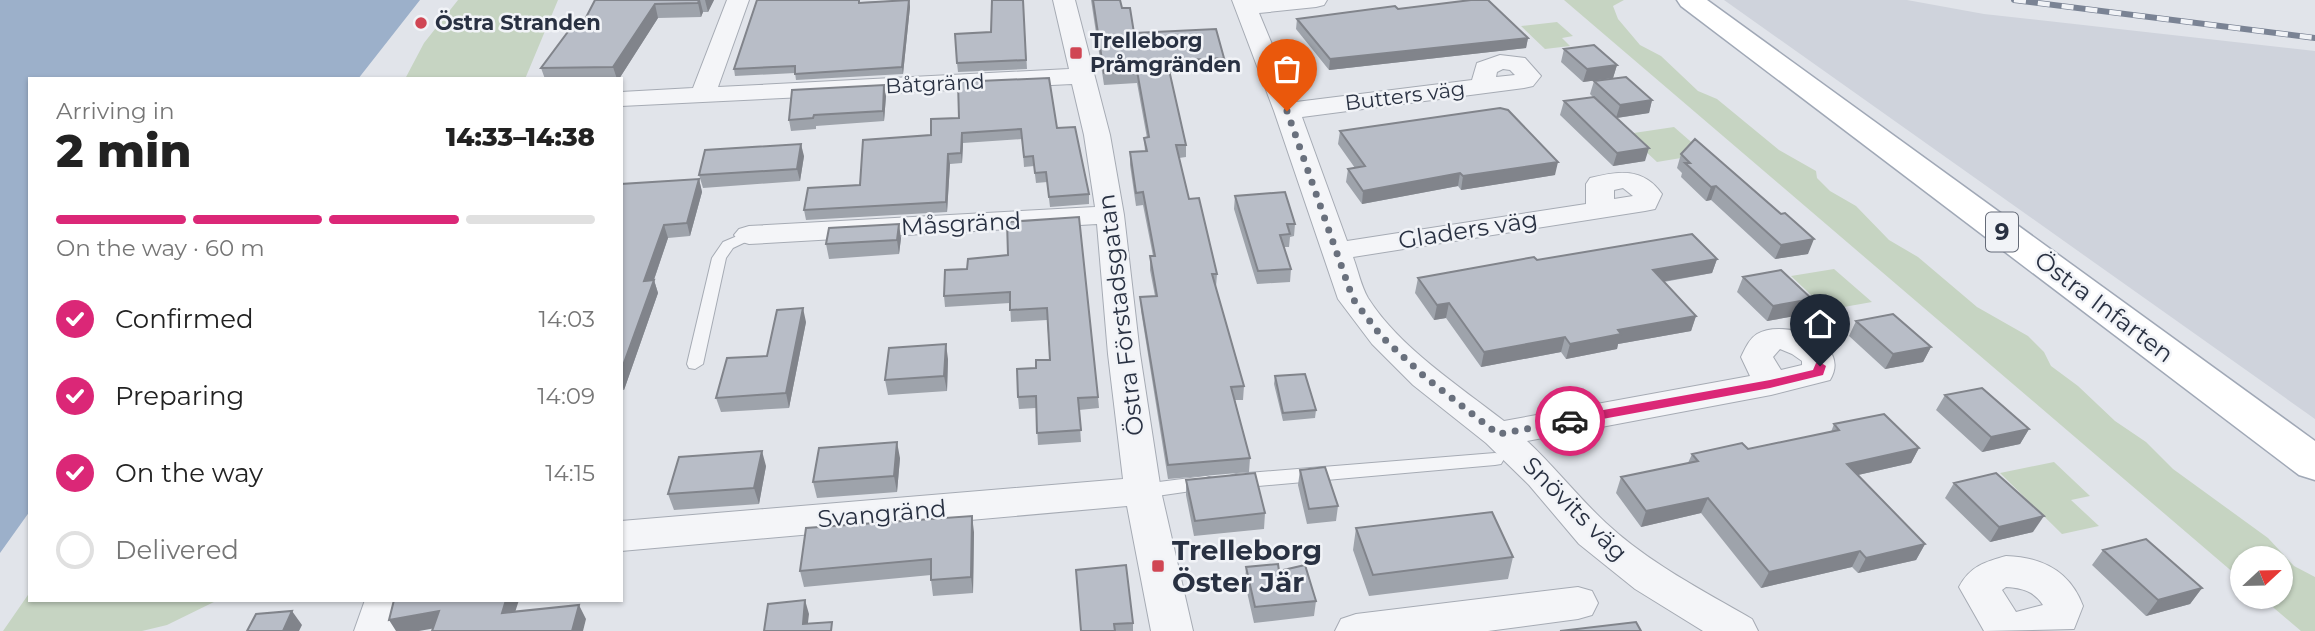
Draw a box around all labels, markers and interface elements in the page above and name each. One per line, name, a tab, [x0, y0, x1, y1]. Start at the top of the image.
place label: Östra Stranden	[435, 9, 601, 35]
marker: Östra Stranden	[413, 15, 429, 31]
place label: Trelleborg Pråmgränden	[1090, 28, 1241, 77]
pin	[1257, 39, 1317, 111]
marker: Trelleborg Pråmgränden	[1068, 45, 1084, 61]
icon: bag	[1268, 50, 1306, 88]
street label: Båtgränd	[885, 68, 985, 99]
street label: Butters väg	[1343, 76, 1466, 115]
text: Arriving in	[56, 97, 175, 125]
text: 14:33–14:38	[446, 121, 595, 153]
text: 2 min	[56, 122, 191, 179]
street label: Östra Förstadsgatan	[1091, 192, 1150, 438]
street label: Gladers väg	[1396, 204, 1540, 255]
street label: Måsgränd	[900, 206, 1022, 241]
road number: 9	[1986, 213, 2018, 252]
text: On the way · 60 m	[56, 234, 265, 262]
street label: Östra Infarten	[2029, 245, 2179, 368]
pin	[1790, 294, 1850, 366]
icon: check	[56, 300, 94, 338]
text: Confirmed	[115, 303, 254, 335]
text: 14:03	[539, 305, 595, 333]
icon: home	[1801, 305, 1839, 343]
icon: check	[56, 377, 94, 415]
text: Preparing	[115, 380, 244, 412]
text: 14:09	[537, 382, 595, 410]
courier	[1535, 386, 1605, 456]
icon: car	[1551, 402, 1589, 440]
street label: Snövits väg	[1517, 450, 1634, 567]
icon: check	[56, 454, 94, 492]
text: On the way	[115, 457, 263, 489]
text: 14:15	[545, 459, 595, 487]
street label: Svangränd	[816, 493, 948, 534]
place label: Trelleborg Öster Jär	[1172, 533, 1322, 599]
text: Delivered	[115, 534, 239, 566]
north arrow	[2230, 546, 2292, 609]
map controls	[2230, 546, 2293, 609]
marker: Trelleborg Öster Jär	[1150, 558, 1166, 574]

